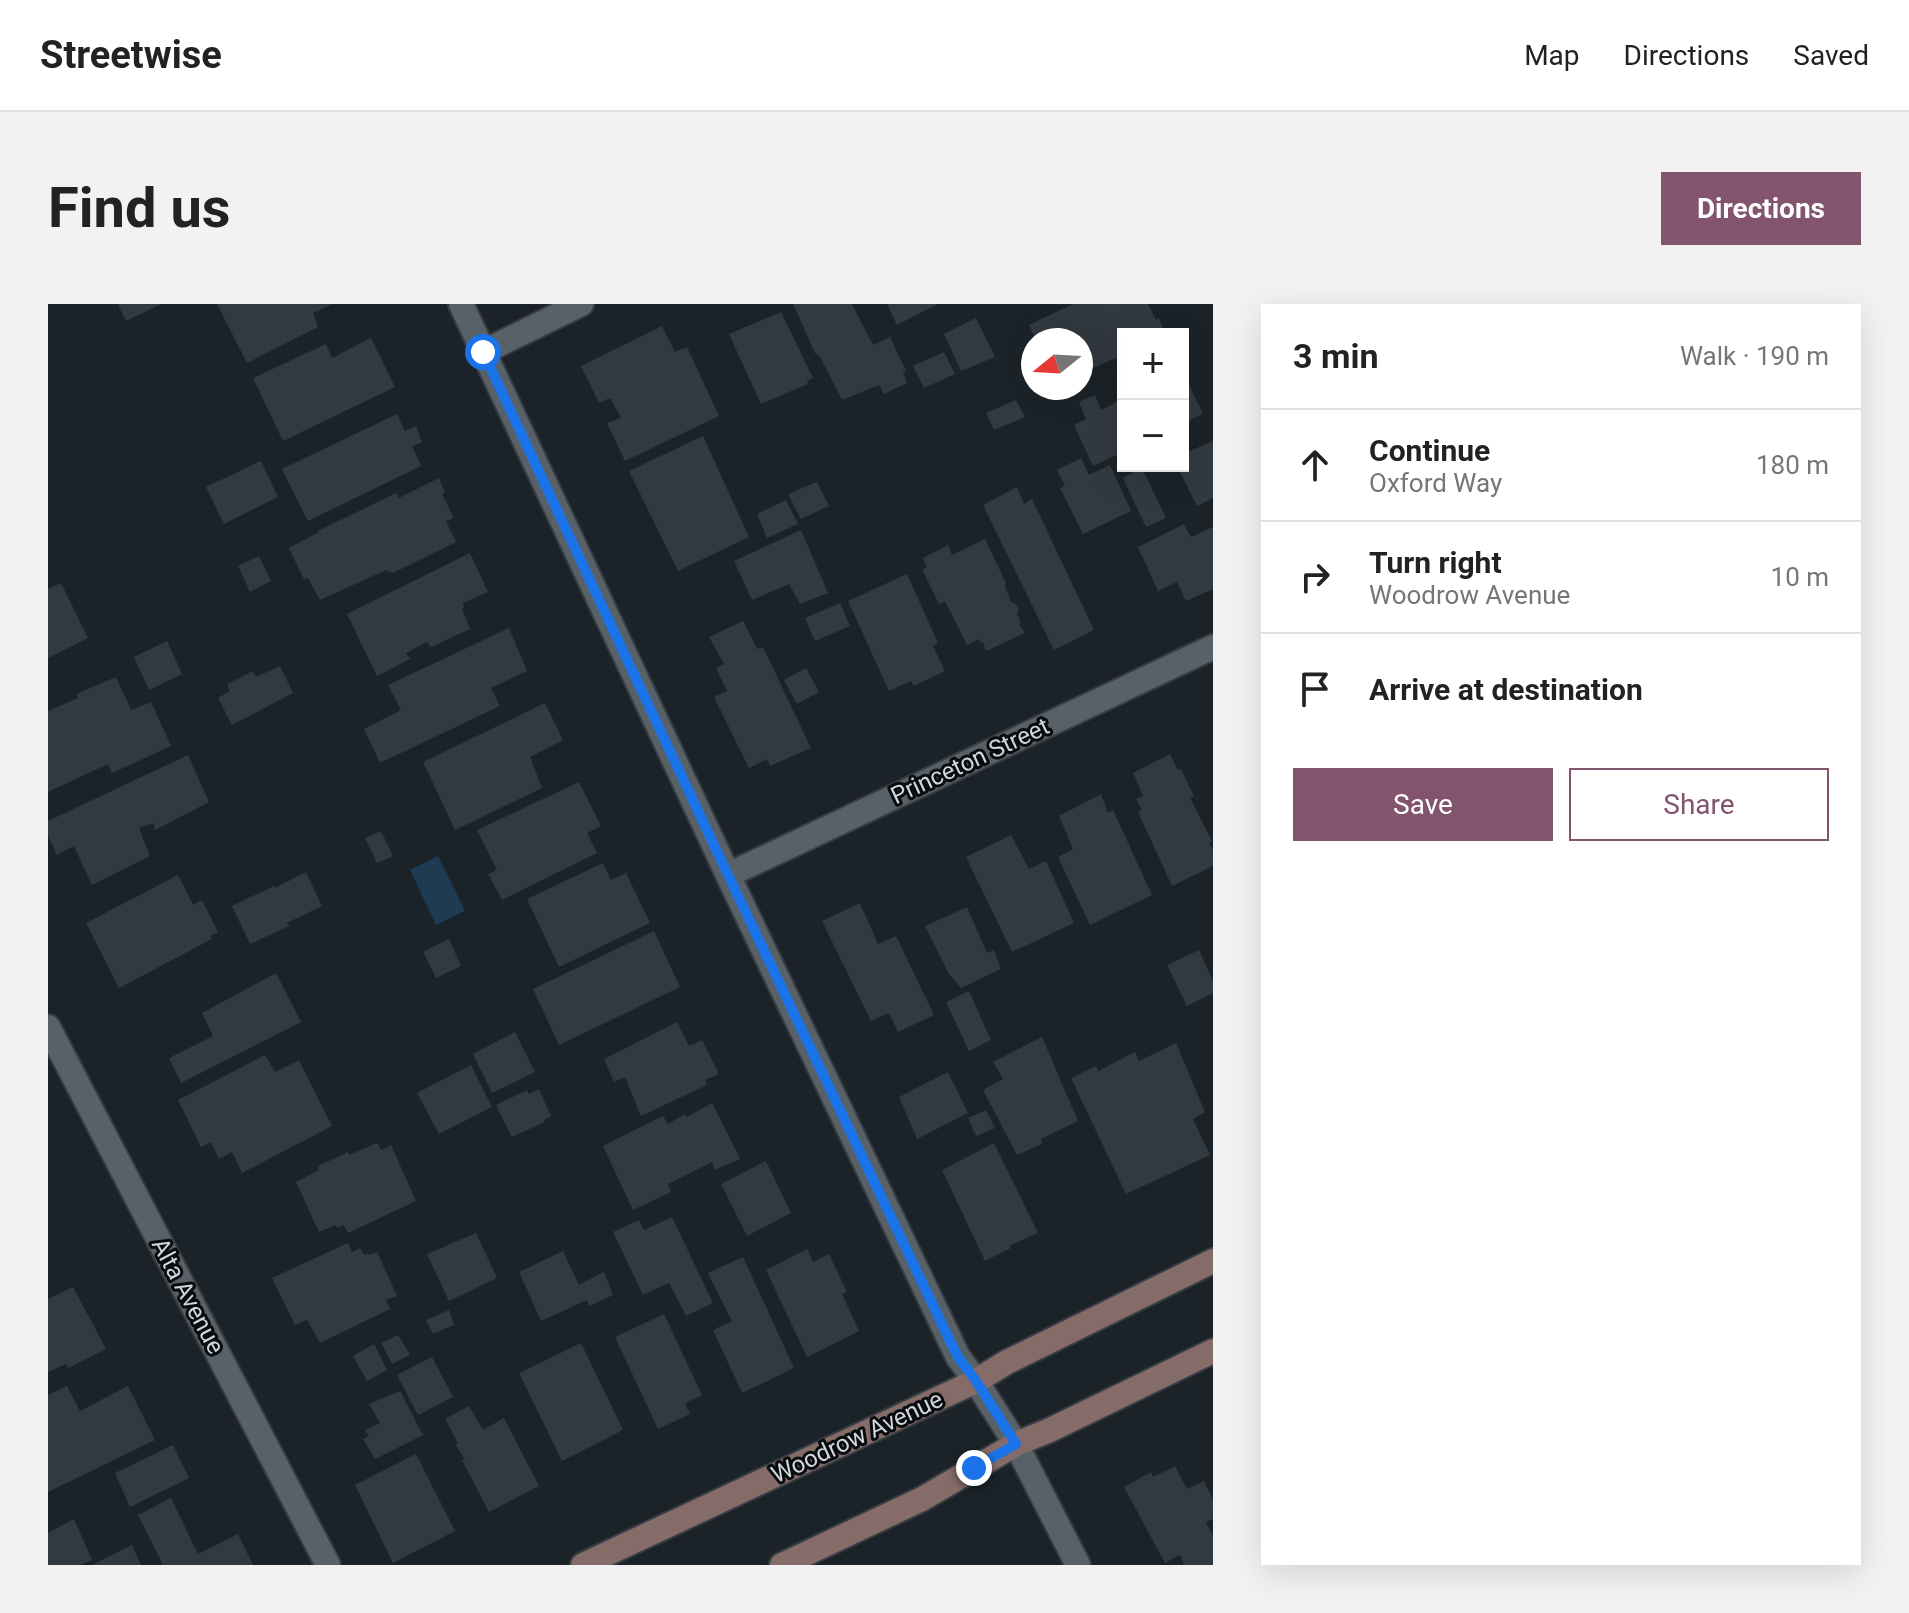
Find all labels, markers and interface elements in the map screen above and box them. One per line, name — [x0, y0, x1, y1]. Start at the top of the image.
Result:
text: Streetwise — [40, 33, 222, 77]
text: Map — [1524, 39, 1580, 72]
text: Directions — [1624, 39, 1749, 72]
text: Saved — [1793, 39, 1869, 72]
button: Directions — [1661, 172, 1861, 245]
text: Find us — [48, 175, 231, 241]
north arrow — [1021, 328, 1093, 400]
map controls — [1117, 328, 1189, 472]
button: + — [1117, 328, 1189, 400]
route start — [465, 334, 501, 370]
text: 3 min — [1293, 336, 1378, 376]
text: Walk · 190 m — [1680, 341, 1829, 371]
button: − — [1117, 400, 1189, 472]
text: Continue — [1369, 433, 1490, 468]
icon: ahead — [1293, 443, 1337, 487]
text: 180 m — [1756, 450, 1829, 480]
text: Oxford Way — [1369, 468, 1502, 498]
text: Turn right — [1369, 545, 1502, 580]
icon: right — [1293, 555, 1337, 599]
text: 10 m — [1771, 562, 1829, 592]
text: Woodrow Avenue — [1369, 580, 1570, 610]
icon: arrive — [1293, 667, 1337, 711]
text: Arrive at destination — [1369, 672, 1643, 707]
street label: Princeton Street — [886, 712, 1054, 810]
button: Save — [1293, 768, 1553, 841]
button: Share — [1569, 768, 1829, 841]
street label: Alta Avenue — [146, 1233, 230, 1359]
street label: Woodrow Avenue — [767, 1385, 947, 1489]
route end — [956, 1450, 992, 1486]

